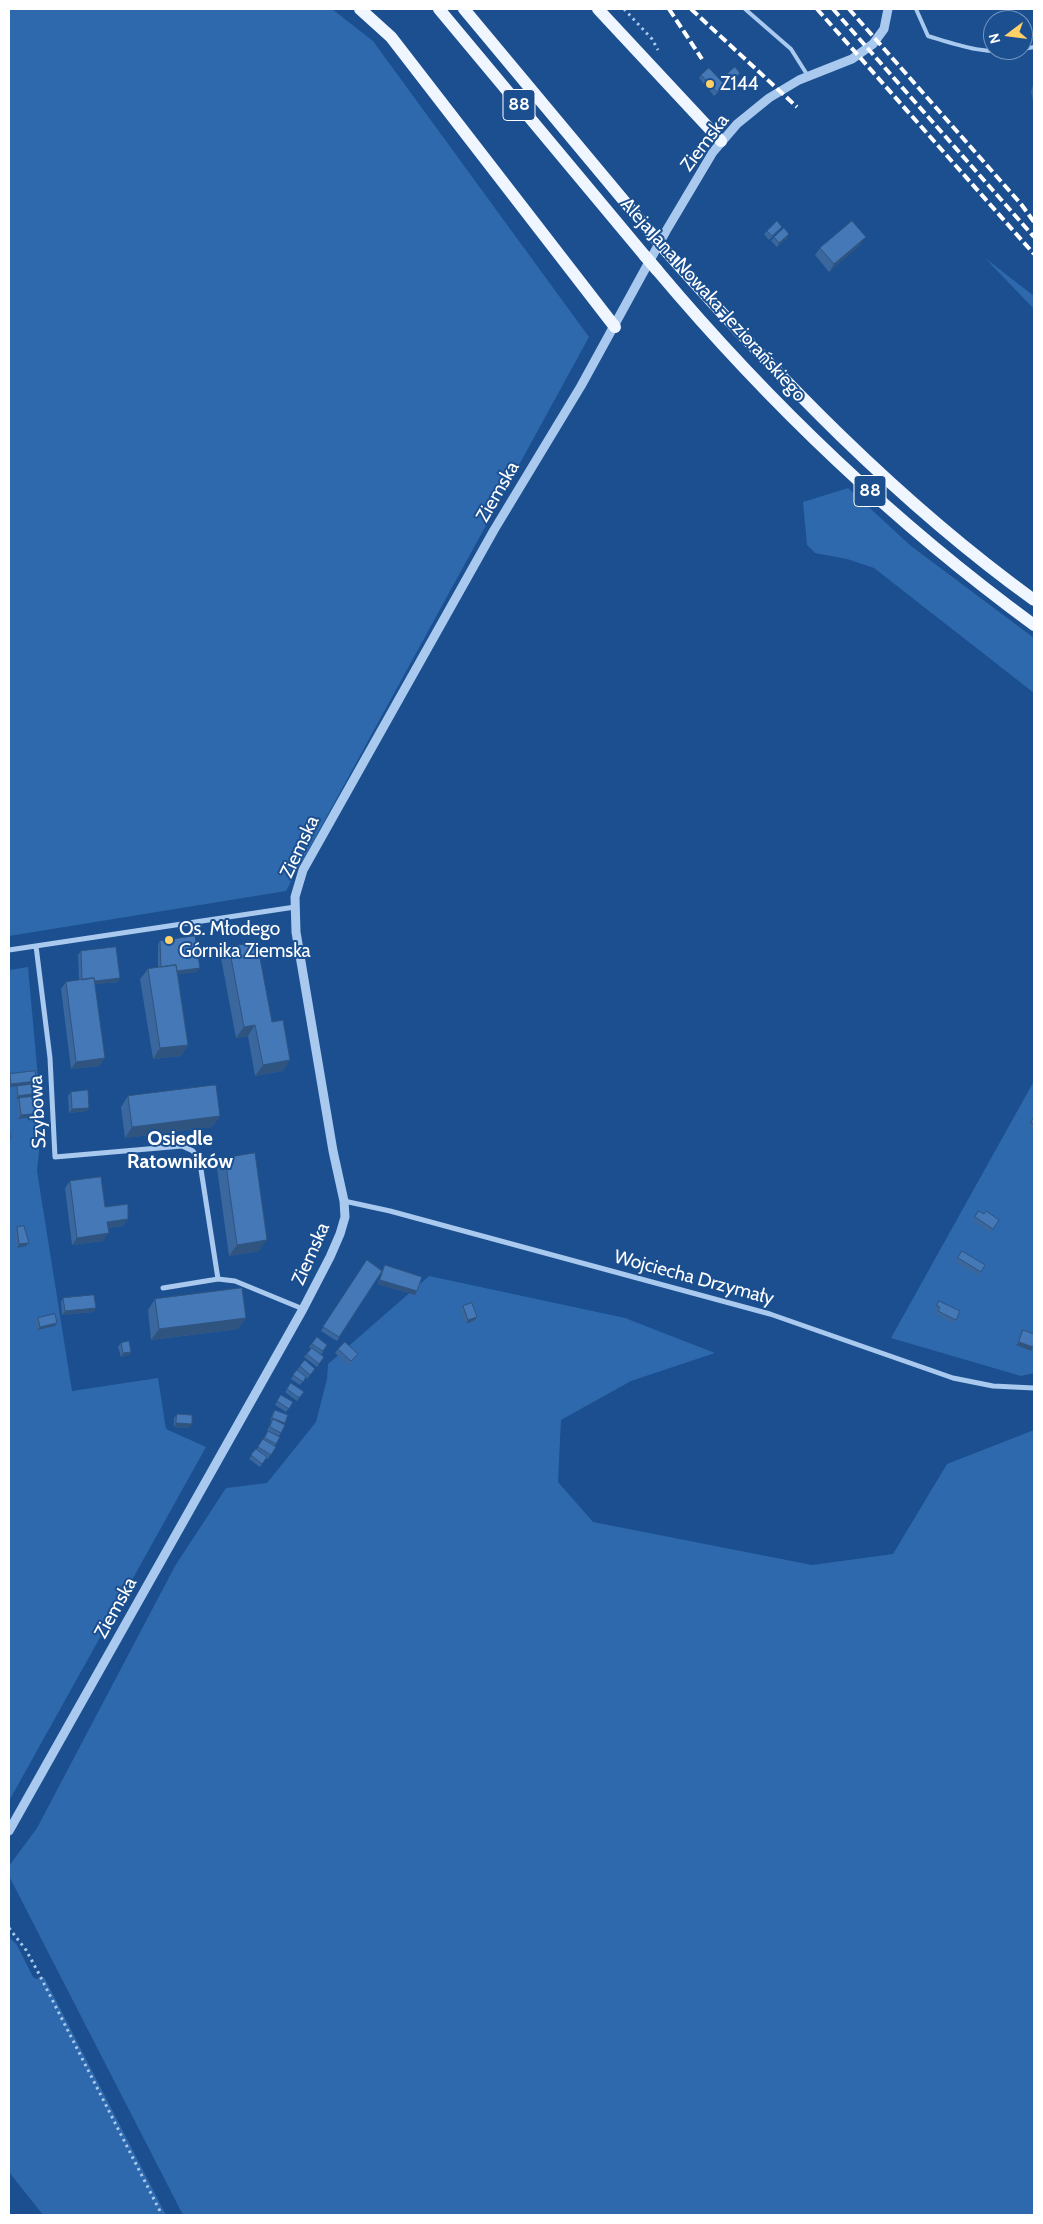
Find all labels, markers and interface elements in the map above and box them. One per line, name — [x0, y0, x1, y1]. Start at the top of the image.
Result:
north arrow — [983, 10, 1033, 60]
text: N — [985, 32, 1004, 46]
place label: Z144 — [720, 73, 759, 95]
marker: Z144 — [704, 78, 716, 90]
road number: 88 — [503, 90, 535, 120]
street label: Ziemska — [676, 110, 734, 176]
street label: Aleja Jana Nowaka-Jeziorańskiego — [615, 193, 811, 407]
street label: Ziemska — [472, 458, 524, 526]
road number: 88 — [854, 476, 886, 506]
street label: Ziemska — [276, 812, 324, 882]
place label: Os. Młodego Górnika Ziemska — [179, 918, 311, 962]
marker: Os. Młodego Górnika Ziemska — [163, 934, 175, 946]
street label: Szybowa — [25, 1075, 51, 1149]
district label: Osiedle Ratowników — [127, 1127, 233, 1174]
street label: Ziemska — [287, 1219, 335, 1289]
street label: Wojciecha Drzymały — [612, 1246, 776, 1310]
street label: Ziemska — [90, 1574, 142, 1642]

